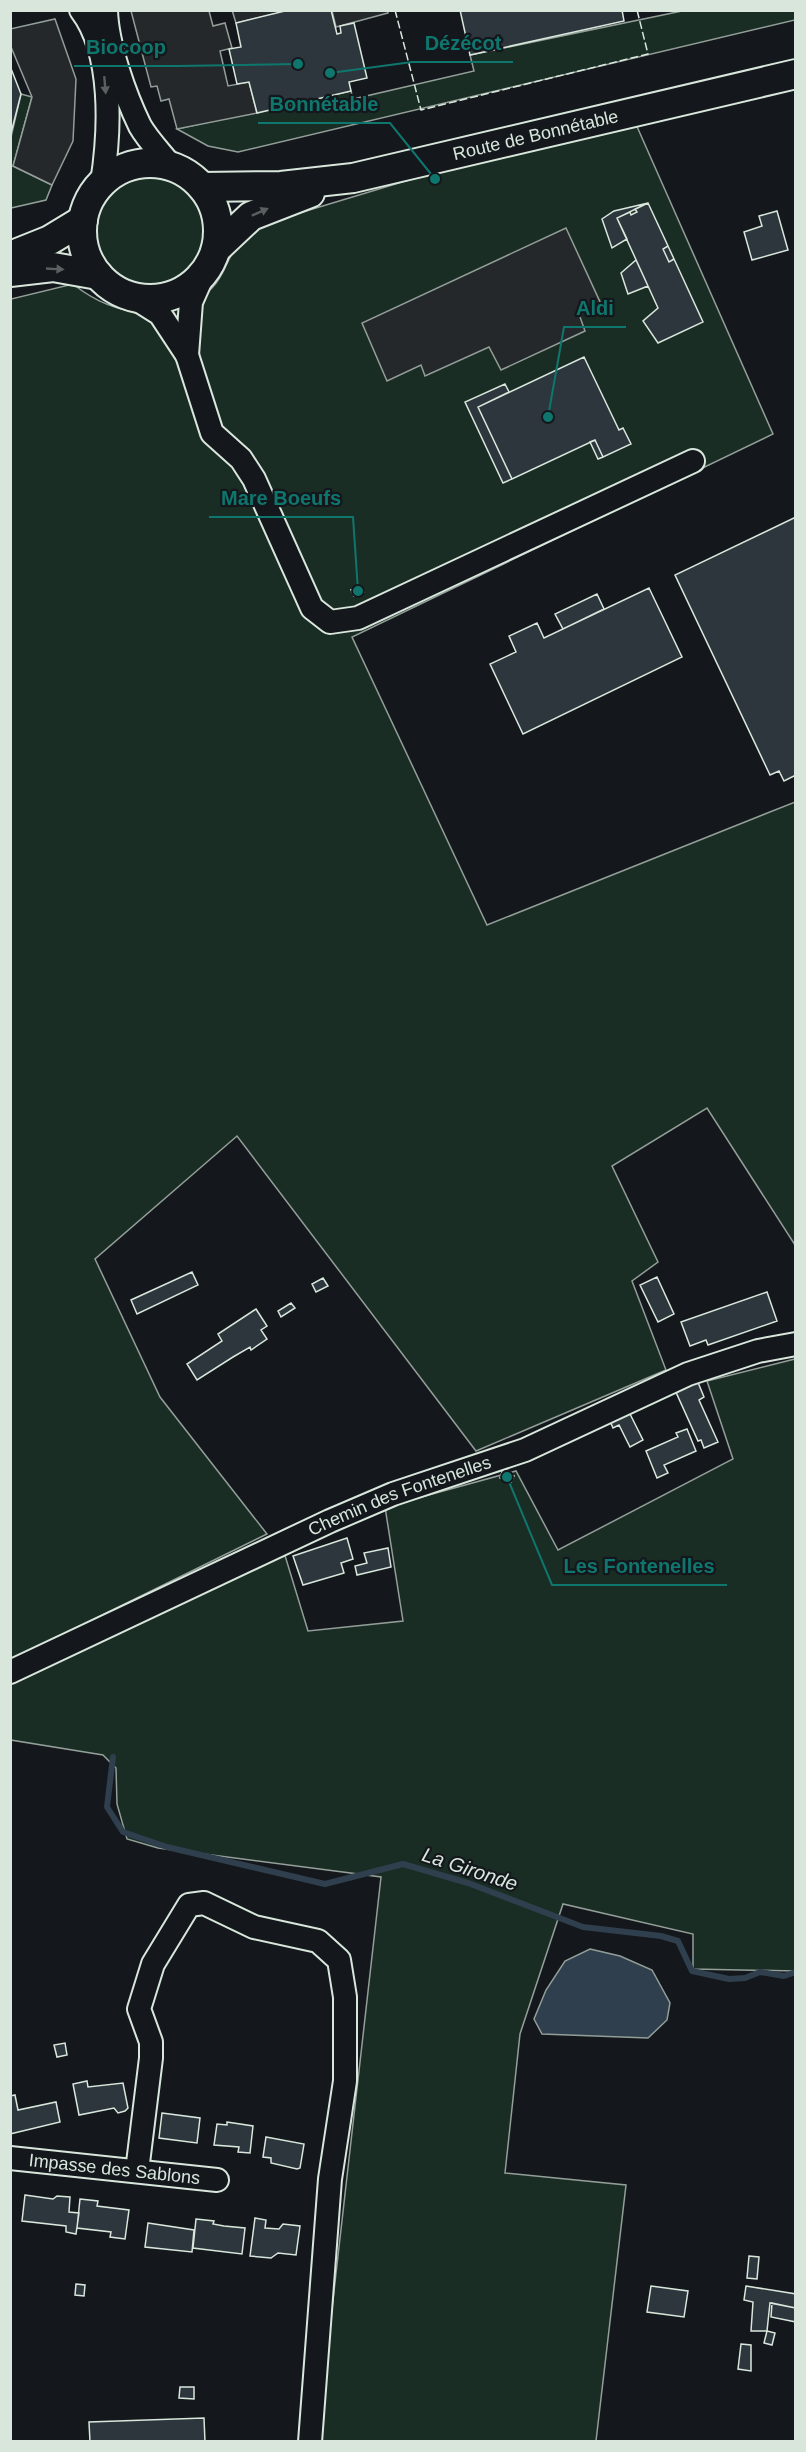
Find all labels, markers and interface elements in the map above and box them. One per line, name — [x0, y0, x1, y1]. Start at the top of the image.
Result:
callout: Dézécot — [412, 24, 513, 62]
callout: Biocoop — [74, 28, 178, 66]
text: Dézécot — [425, 32, 502, 54]
text: Biocoop — [86, 36, 166, 58]
one-way arrow — [100, 76, 110, 95]
callout: Bonnétable — [258, 85, 390, 123]
text: Bonnétable — [270, 93, 378, 115]
street label: Route de Bonnétable — [451, 106, 620, 164]
one-way arrow — [251, 207, 268, 216]
one-way arrow — [45, 264, 64, 273]
callout: Aldi — [564, 289, 626, 327]
text: Aldi — [576, 297, 614, 319]
callout: Mare Boeufs — [209, 479, 353, 517]
text: Mare Boeufs — [221, 487, 341, 509]
street label: Chemin des Fontenelles — [305, 1452, 494, 1540]
callout: Les Fontenelles — [552, 1547, 727, 1585]
text: Les Fontenelles — [563, 1555, 715, 1577]
water label: La Gironde — [420, 1843, 520, 1895]
street label: Impasse des Sablons — [28, 2150, 201, 2188]

